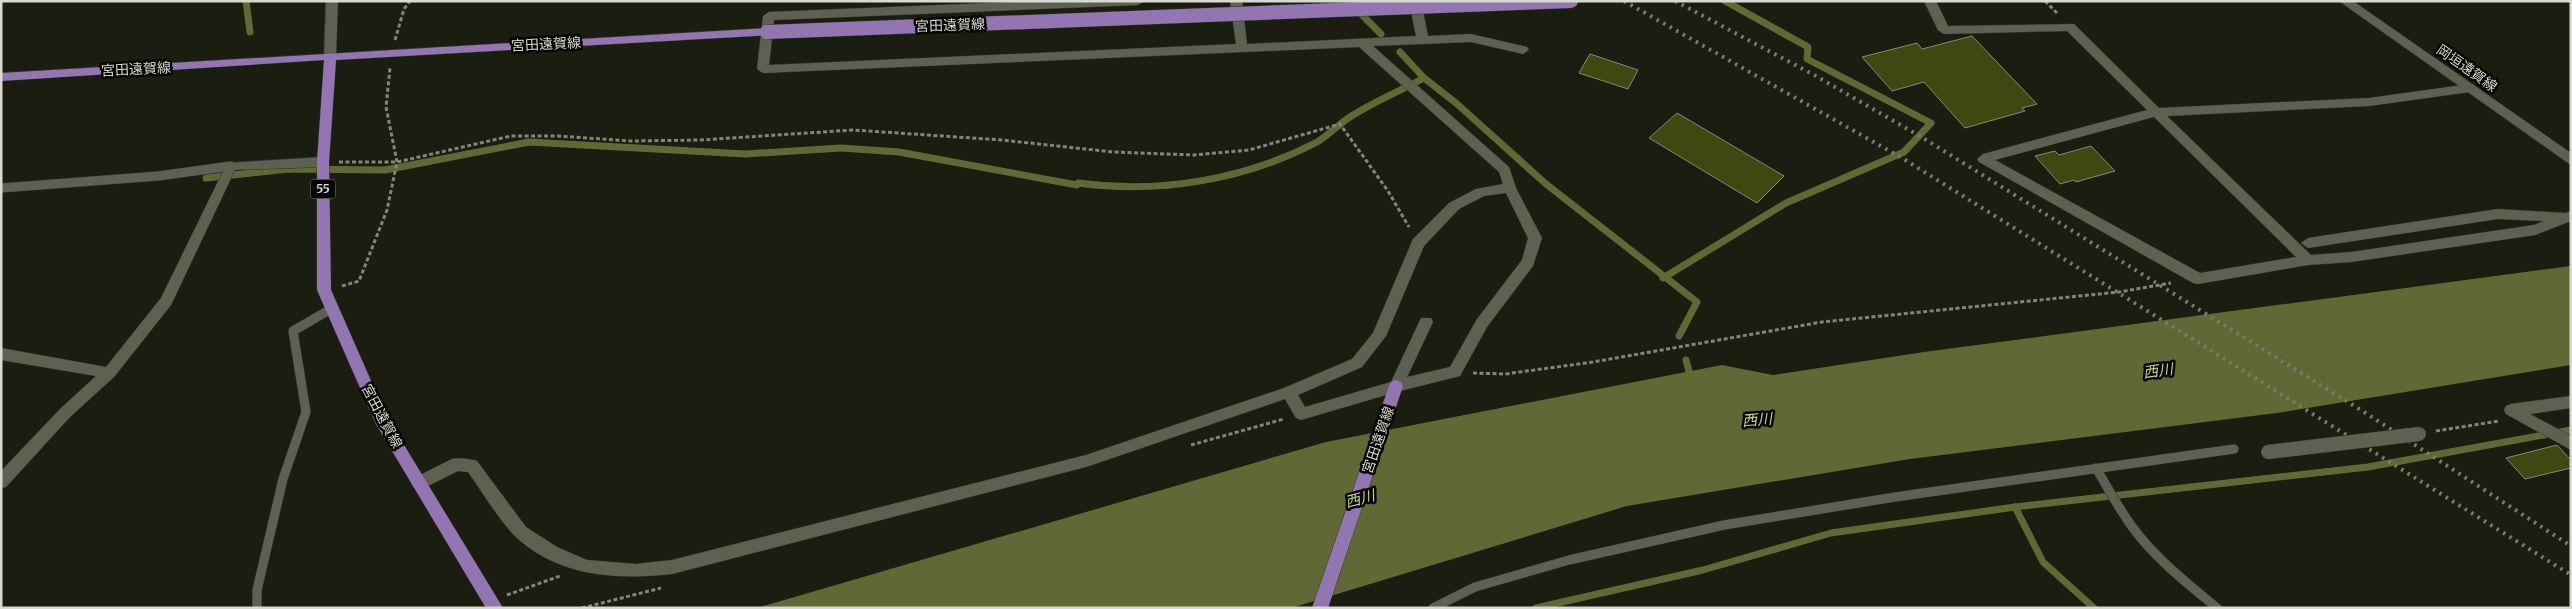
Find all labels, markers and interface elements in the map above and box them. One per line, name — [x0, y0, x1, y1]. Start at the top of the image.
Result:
street label: 宮田遠賀線 — [915, 15, 985, 35]
street label: 宮田遠賀線 — [511, 33, 581, 55]
street label: 岡垣遠賀線 — [2433, 41, 2501, 95]
street label: 宮田遠賀線 — [101, 58, 171, 80]
road number: 55 — [310, 180, 336, 198]
water label: 西川 — [2142, 359, 2176, 382]
street label: 宮田遠賀線 — [358, 381, 406, 451]
street label: 宮田遠賀線 — [1358, 404, 1398, 476]
water label: 西川 — [1741, 409, 1775, 430]
water label: 西川 — [1343, 485, 1379, 512]

